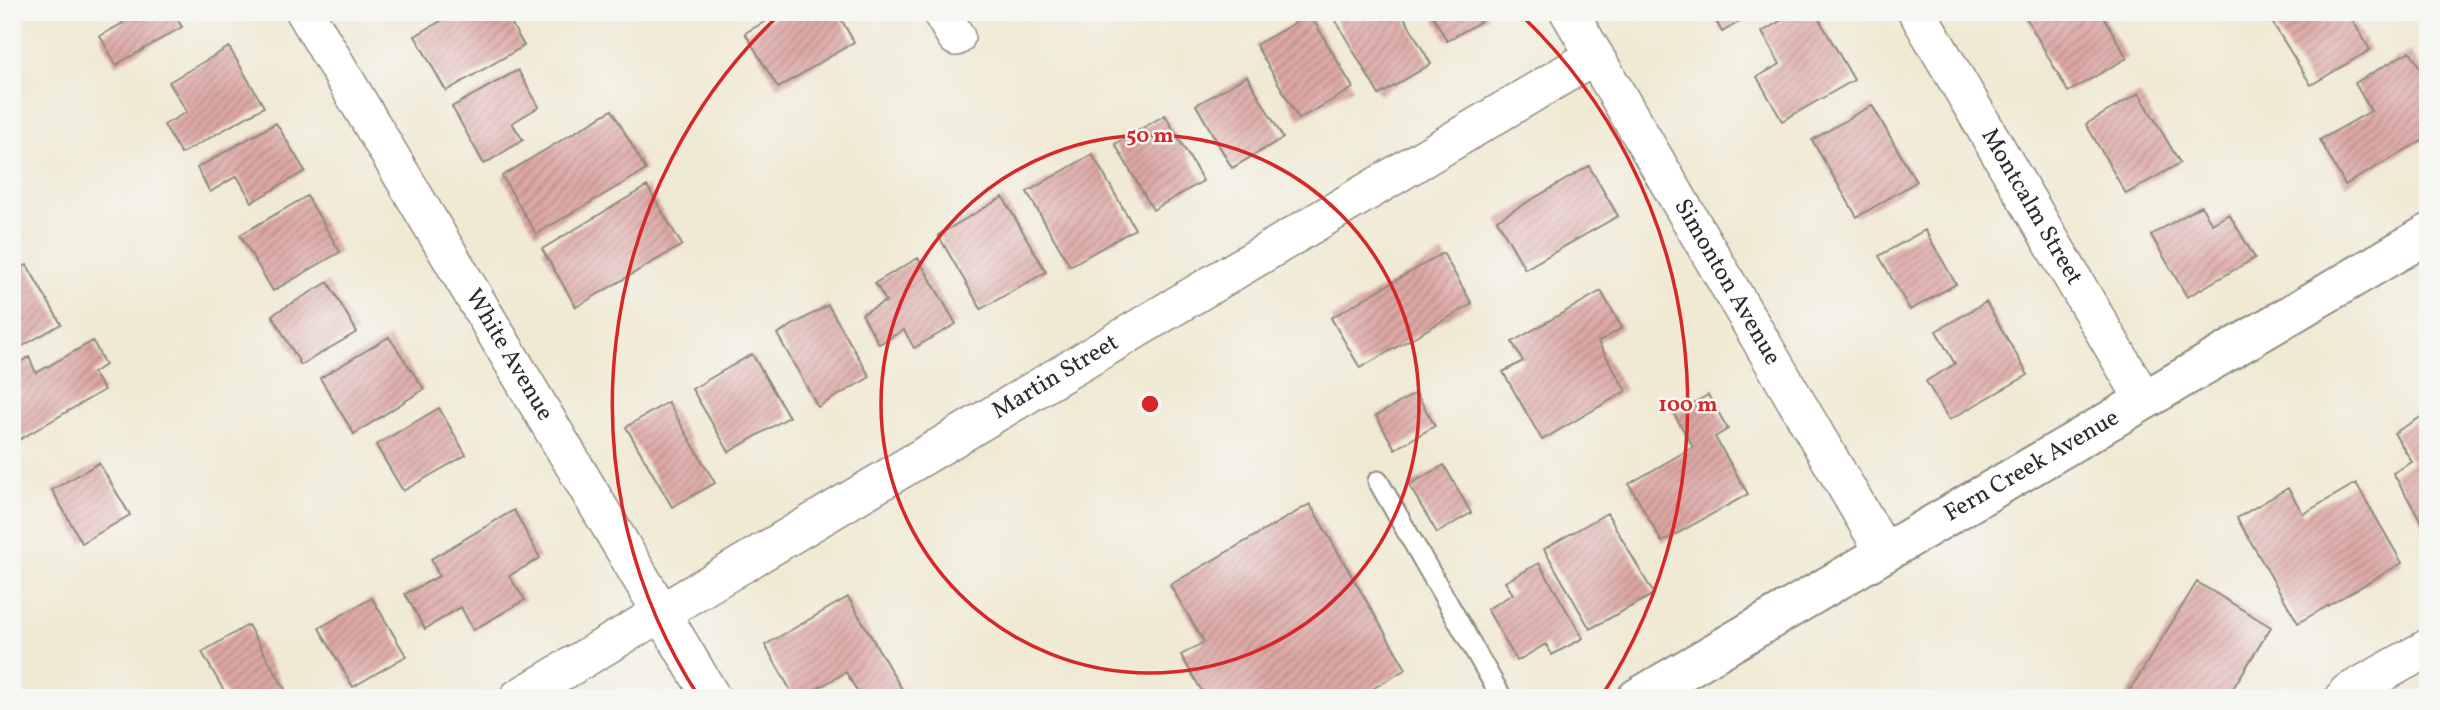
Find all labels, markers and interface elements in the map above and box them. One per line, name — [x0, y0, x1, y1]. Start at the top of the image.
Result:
text: 50 m — [1126, 122, 1174, 151]
street label: Montcalm Street — [1972, 122, 2090, 292]
street label: Simonton Avenue — [1665, 193, 1789, 372]
street label: White Avenue — [456, 283, 561, 428]
street label: Martin Street — [986, 326, 1125, 428]
text: 100 m — [1658, 391, 1718, 420]
centre of rings — [1138, 392, 1162, 416]
street label: Fern Creek Avenue — [1938, 402, 2126, 531]

